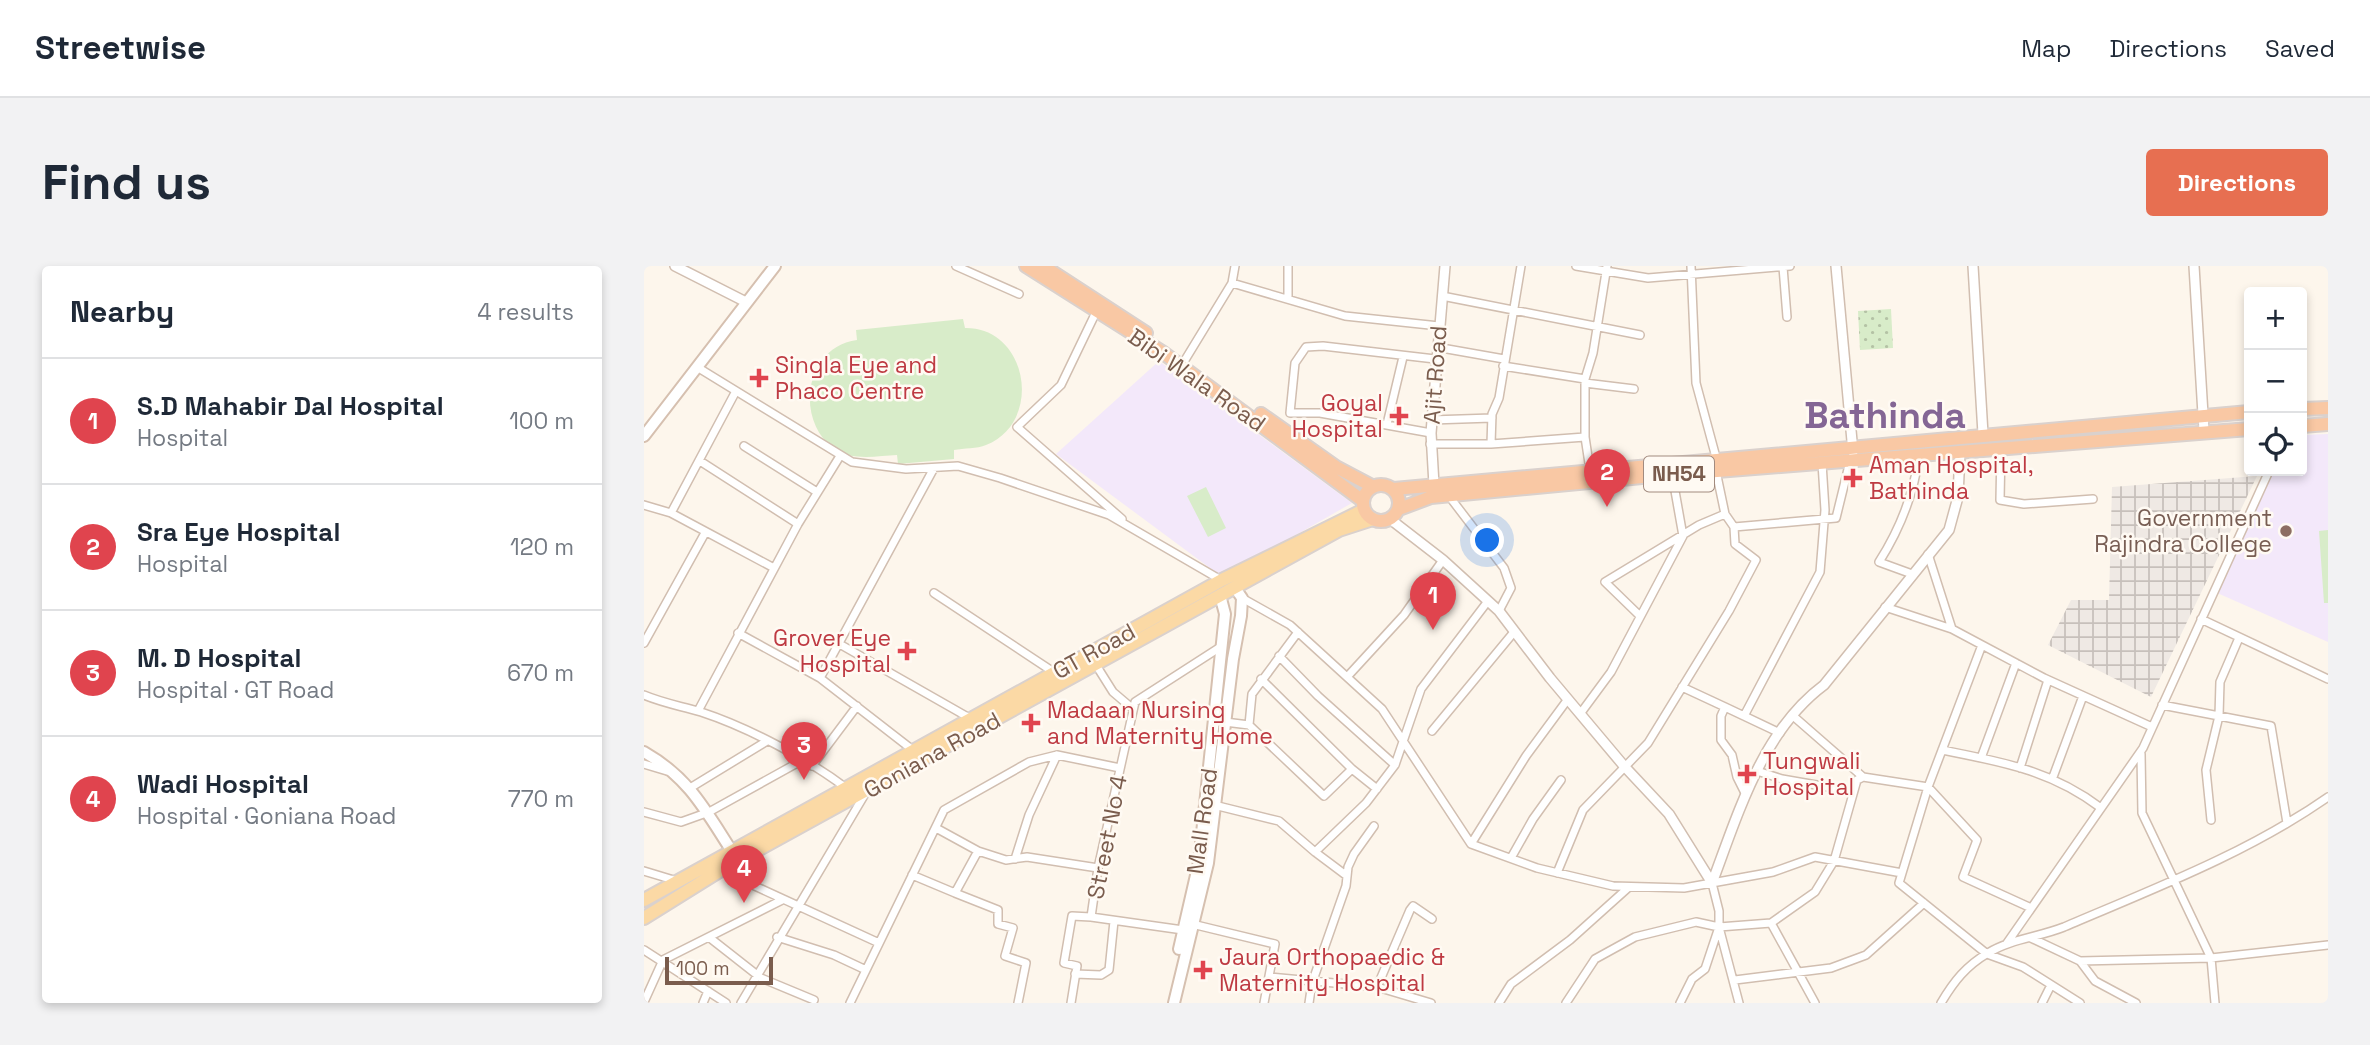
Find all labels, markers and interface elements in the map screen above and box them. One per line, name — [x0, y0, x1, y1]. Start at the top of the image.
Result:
text: Streetwise — [35, 27, 206, 69]
text: Map — [2021, 33, 2071, 64]
text: Directions — [2109, 33, 2227, 64]
text: Saved — [2265, 33, 2335, 64]
button: Directions — [2146, 149, 2328, 216]
text: Find us — [42, 151, 211, 213]
map controls — [2244, 287, 2307, 476]
button: + — [2244, 287, 2307, 350]
text: Nearby — [70, 292, 174, 331]
text: 4 results — [477, 297, 574, 327]
street label: Bibi Wala Road — [1122, 321, 1272, 439]
street label: Ajit Road — [1417, 325, 1453, 425]
place label: Singla Eye and Phaco Centre — [775, 350, 937, 406]
button: − — [2244, 350, 2307, 413]
marker: Singla Eye and Phaco Centre — [749, 368, 769, 388]
place label: Goyal Hospital — [1292, 388, 1383, 444]
text: S.D Mahabir Dal Hospital — [137, 389, 444, 423]
district label: Bathinda — [1804, 392, 1966, 439]
text: 1 — [88, 406, 98, 436]
text: 100 m — [509, 406, 574, 436]
marker: Goyal Hospital — [1389, 406, 1409, 426]
button: locate — [2244, 413, 2307, 476]
text: Hospital — [137, 423, 228, 453]
pin: 2 — [1584, 449, 1630, 507]
place label: Aman Hospital, Bathinda — [1869, 450, 2034, 506]
road number: NH54 — [1644, 456, 1714, 492]
marker: Aman Hospital, Bathinda — [1843, 468, 1863, 488]
place label: Government Rajindra College — [2094, 503, 2272, 559]
text: Sra Eye Hospital — [137, 515, 340, 549]
your location — [1470, 523, 1504, 557]
marker: Government Rajindra College — [2278, 523, 2294, 539]
text: 2 — [86, 532, 100, 562]
text: 120 m — [510, 532, 574, 562]
text: Hospital — [137, 549, 228, 579]
pin: 1 — [1410, 572, 1456, 630]
street label: GT Road — [1047, 616, 1141, 686]
place label: Grover Eye Hospital — [773, 623, 891, 679]
text: M. D Hospital — [137, 641, 301, 675]
marker: Grover Eye Hospital — [897, 641, 917, 661]
text: 3 — [86, 658, 100, 688]
text: 670 m — [507, 658, 574, 688]
text: Hospital · GT Road — [137, 675, 334, 705]
place label: Madaan Nursing and Maternity Home — [1047, 695, 1273, 751]
street label: Goniana Road — [858, 705, 1006, 805]
marker: Madaan Nursing and Maternity Home — [1021, 713, 1041, 733]
pin: 3 — [781, 722, 827, 780]
place label: Tungwali Hospital — [1763, 746, 1860, 802]
marker: Tungwali Hospital — [1737, 764, 1757, 784]
street label: Mall Road — [1180, 766, 1224, 876]
text: Wadi Hospital — [137, 767, 309, 801]
street label: Street No 4 — [1080, 772, 1134, 902]
text: 4 — [86, 784, 100, 814]
text: 770 m — [508, 784, 574, 814]
text: Hospital · Goniana Road — [137, 801, 396, 831]
pin: 4 — [721, 845, 767, 903]
place label: Jaura Orthopaedic & Maternity Hospital — [1219, 942, 1445, 998]
scale bar — [665, 954, 774, 986]
text: 100 m — [676, 956, 730, 981]
marker: Jaura Orthopaedic & Maternity Hospital — [1193, 960, 1213, 980]

